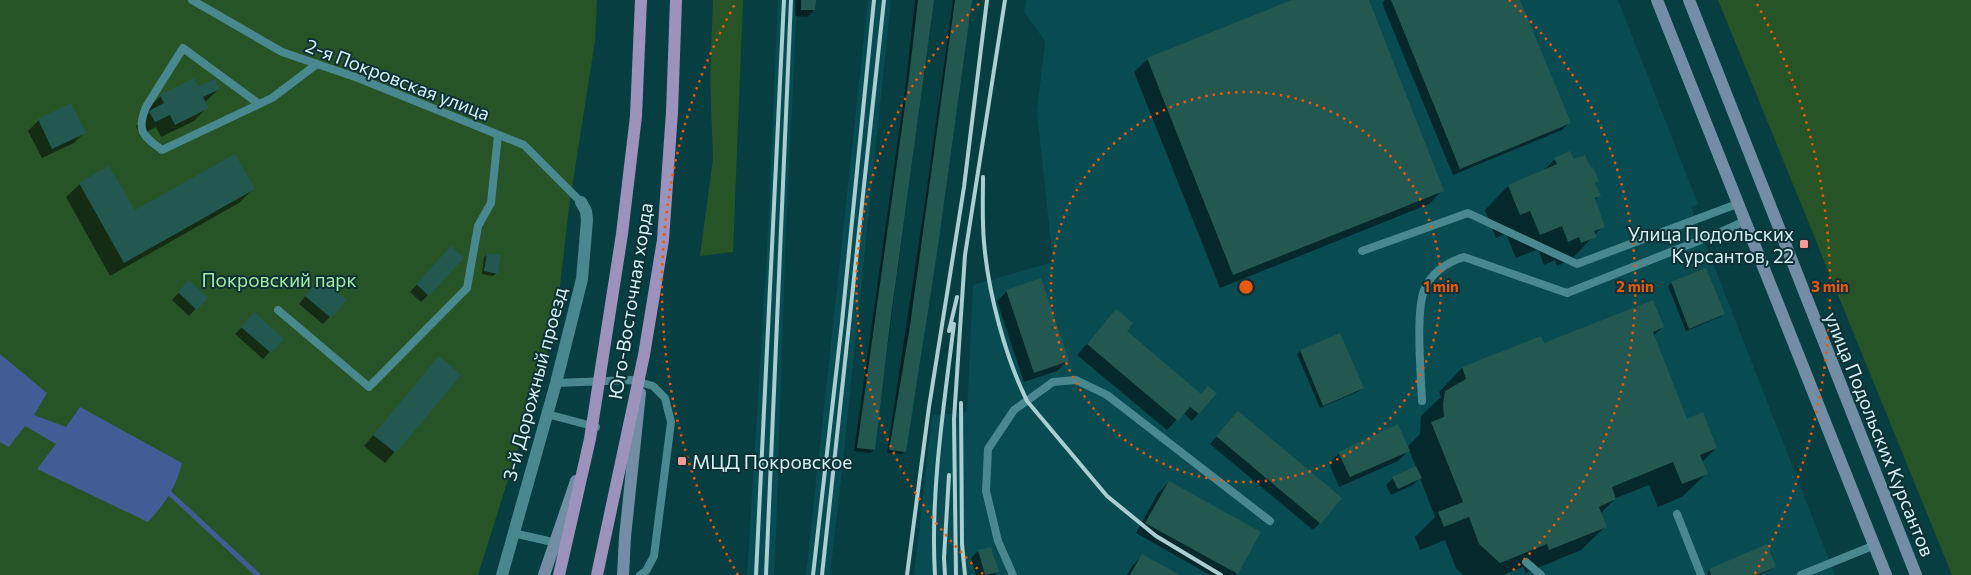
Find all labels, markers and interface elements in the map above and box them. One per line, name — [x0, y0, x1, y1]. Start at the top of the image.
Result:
street label: 2-я Покровская улица — [303, 33, 493, 125]
street label: Юго-Восточная хорда — [603, 201, 657, 401]
place label: Улица Подольских Курсантов, 22 — [1628, 222, 1794, 267]
marker: Улица Подольских Курсантов, 22 — [1798, 238, 1810, 250]
park label: Покровский парк — [201, 268, 357, 291]
text: 1 min — [1423, 277, 1459, 295]
text: 2 min — [1616, 277, 1654, 295]
text: 3 min — [1811, 277, 1849, 295]
centre of rings — [1237, 278, 1255, 296]
street label: 3-й Дорожный проезд — [497, 285, 571, 483]
street label: улица Подольских Курсантов — [1820, 308, 1940, 560]
place label: МЦД Покровское — [692, 450, 852, 473]
marker: МЦД Покровское — [676, 455, 688, 467]

